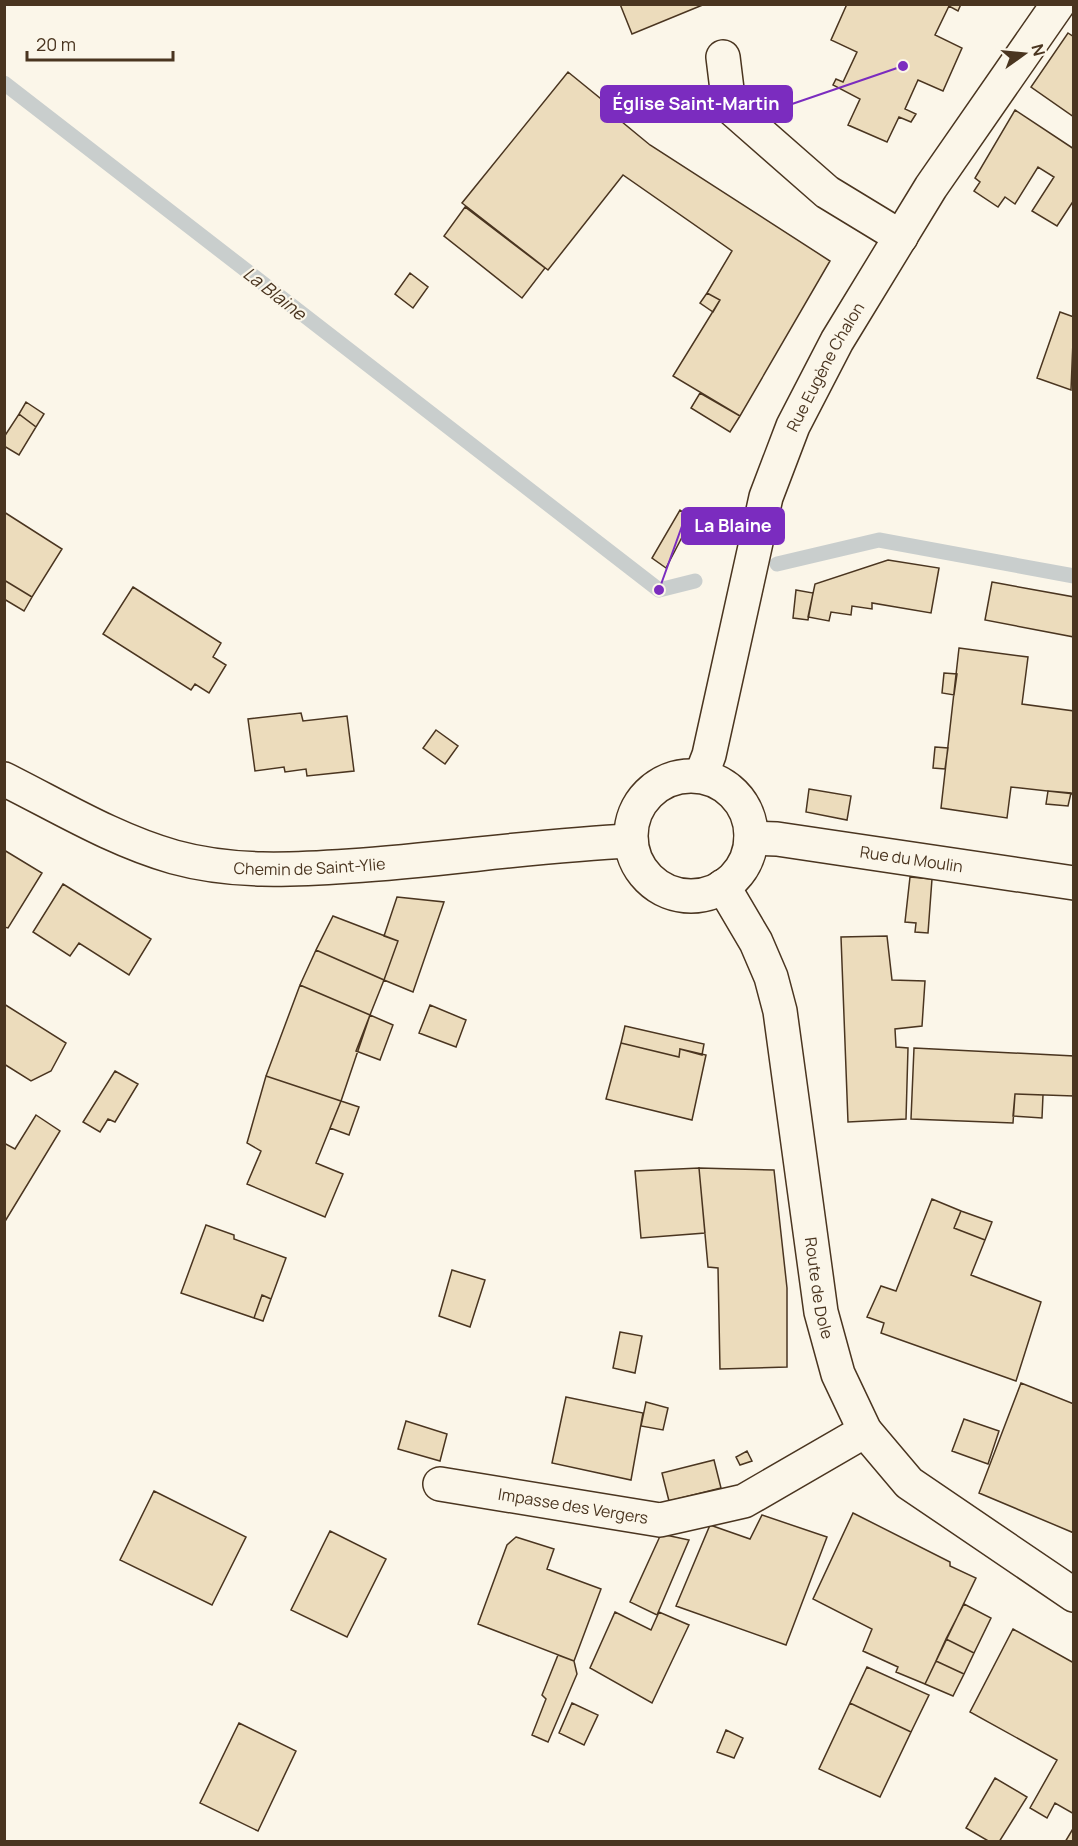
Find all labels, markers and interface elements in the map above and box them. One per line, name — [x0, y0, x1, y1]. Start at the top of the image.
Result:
scale bar — [27, 24, 172, 62]
north arrow — [994, 24, 1054, 84]
text: 20 m — [36, 32, 76, 56]
text: N — [1026, 42, 1051, 59]
callout: Église Saint-Martin — [601, 86, 792, 122]
text: Église Saint-Martin — [613, 91, 779, 115]
water label: La Blaine — [239, 261, 312, 326]
street label: Rue Eugène Chalon — [781, 298, 869, 435]
callout: La Blaine — [682, 508, 784, 544]
text: La Blaine — [694, 513, 772, 537]
street label: Rue du Moulin — [859, 840, 964, 877]
street label: Chemin de Saint-Ylie — [233, 852, 386, 880]
street label: Route de Dole — [800, 1236, 839, 1341]
street label: Impasse des Vergers — [497, 1483, 650, 1529]

